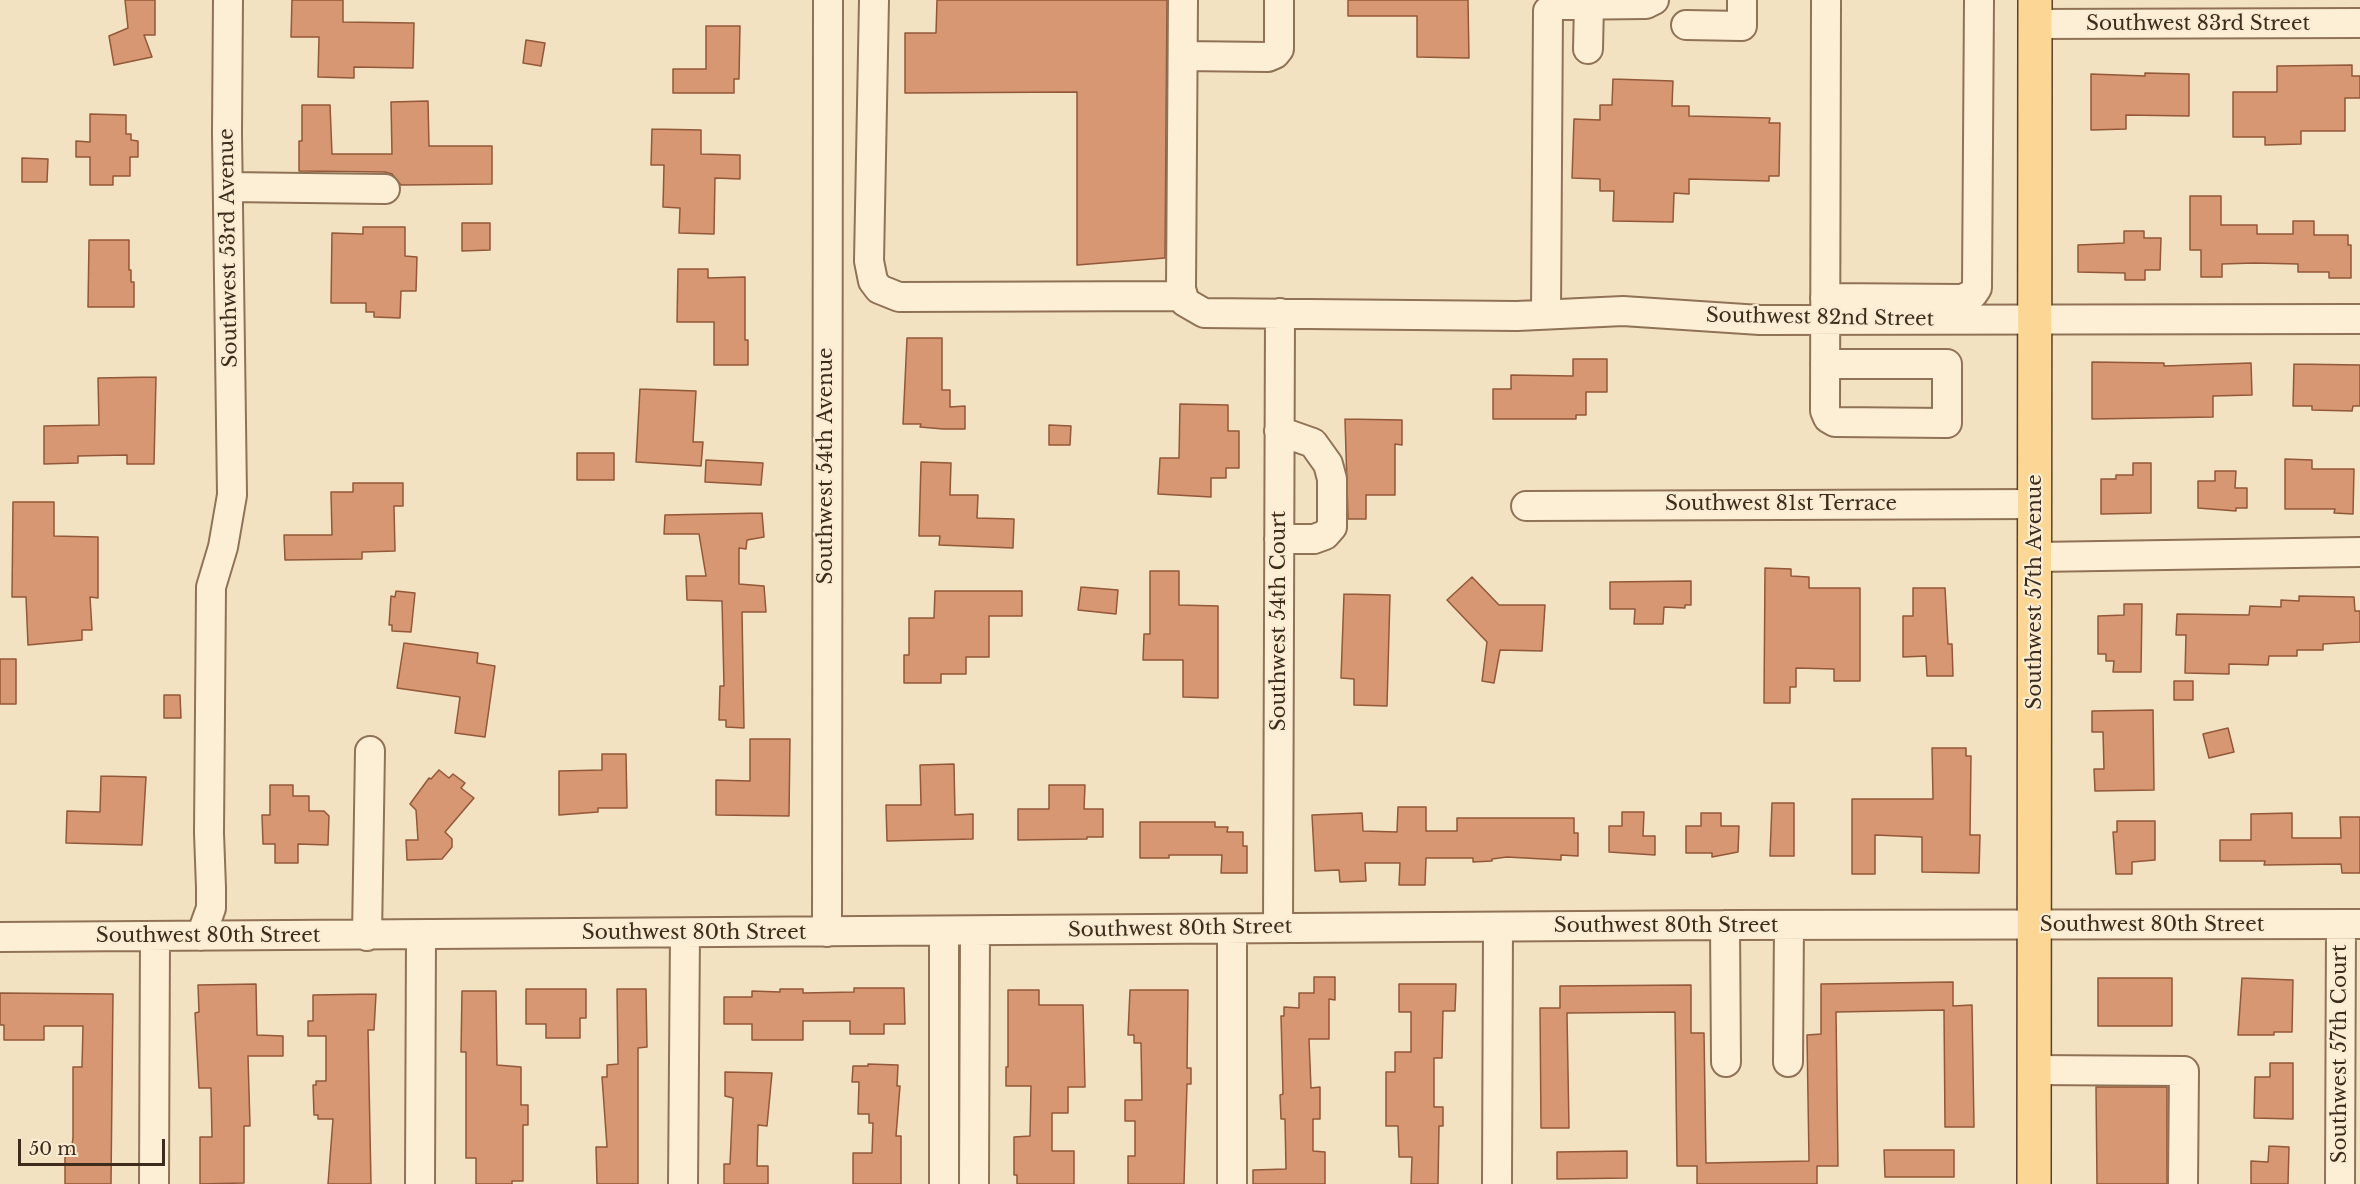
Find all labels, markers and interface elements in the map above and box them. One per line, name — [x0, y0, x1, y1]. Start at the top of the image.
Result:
street label: Southwest 83rd Street — [2086, 12, 2310, 36]
street label: Southwest 53rd Avenue — [215, 128, 243, 368]
street label: Southwest 82nd Street — [1706, 304, 1934, 332]
street label: Southwest 54th Avenue — [814, 347, 838, 585]
street label: Southwest 57th Avenue — [2023, 474, 2047, 710]
street label: Southwest 81st Terrace — [1665, 492, 1897, 516]
street label: Southwest 54th Court — [1267, 511, 1291, 731]
street label: Southwest 80th Street — [2040, 913, 2264, 937]
street label: Southwest 80th Street — [1554, 914, 1778, 938]
street label: Southwest 80th Street — [1068, 915, 1292, 943]
street label: Southwest 80th Street — [582, 921, 806, 945]
street label: Southwest 80th Street — [96, 924, 320, 948]
street label: Southwest 57th Court — [2328, 945, 2352, 1163]
scale bar — [21, 1127, 168, 1165]
text: 50 m — [29, 1138, 77, 1160]

